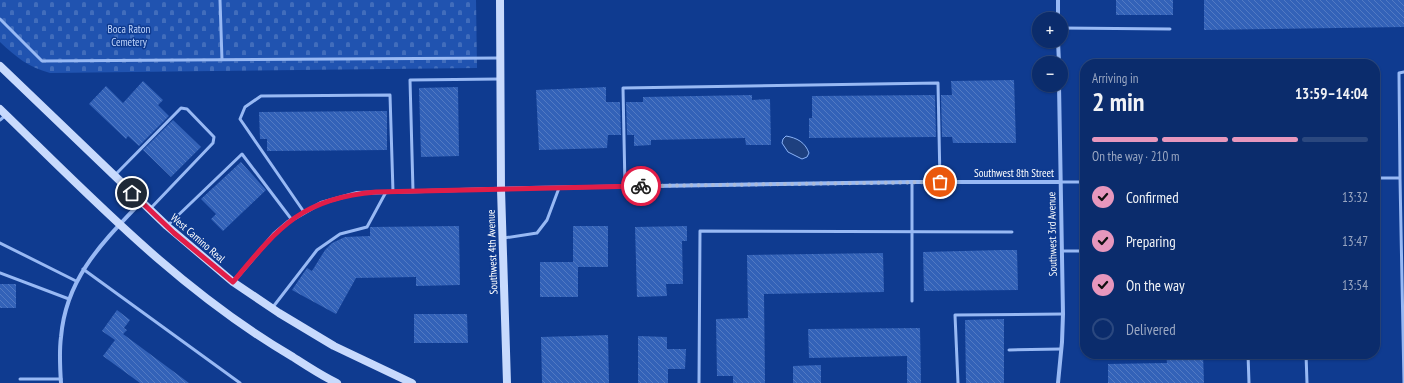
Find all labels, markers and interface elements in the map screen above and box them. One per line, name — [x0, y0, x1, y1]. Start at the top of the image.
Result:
map controls — [1032, 12, 1068, 92]
button: + — [1032, 12, 1068, 48]
park label: Boca Raton Cemetery — [108, 22, 151, 49]
button: − — [1032, 56, 1068, 92]
text: Arriving in — [1092, 70, 1139, 87]
text: 13:59–14:04 — [1295, 84, 1368, 103]
text: 2 min — [1092, 85, 1145, 118]
text: On the way · 210 m — [1092, 148, 1179, 165]
pin — [923, 165, 957, 199]
courier — [621, 166, 661, 206]
street label: Southwest 8th Street — [974, 166, 1054, 180]
icon: bag — [929, 171, 951, 193]
icon: bike — [630, 175, 652, 197]
pin — [115, 176, 149, 210]
icon: home — [121, 182, 143, 204]
icon: check — [1092, 186, 1114, 208]
text: Confirmed — [1126, 188, 1179, 207]
text: 13:32 — [1342, 189, 1368, 206]
street label: Southwest 3rd Avenue — [1044, 191, 1060, 276]
street label: Southwest 4th Avenue — [484, 209, 500, 295]
street label: West Camino Real — [168, 210, 228, 266]
icon: check — [1092, 230, 1114, 252]
text: Preparing — [1126, 232, 1176, 251]
text: 13:47 — [1342, 233, 1368, 250]
icon: check — [1092, 274, 1114, 296]
text: On the way — [1126, 276, 1185, 295]
text: 13:54 — [1342, 277, 1368, 294]
text: Delivered — [1126, 320, 1176, 339]

